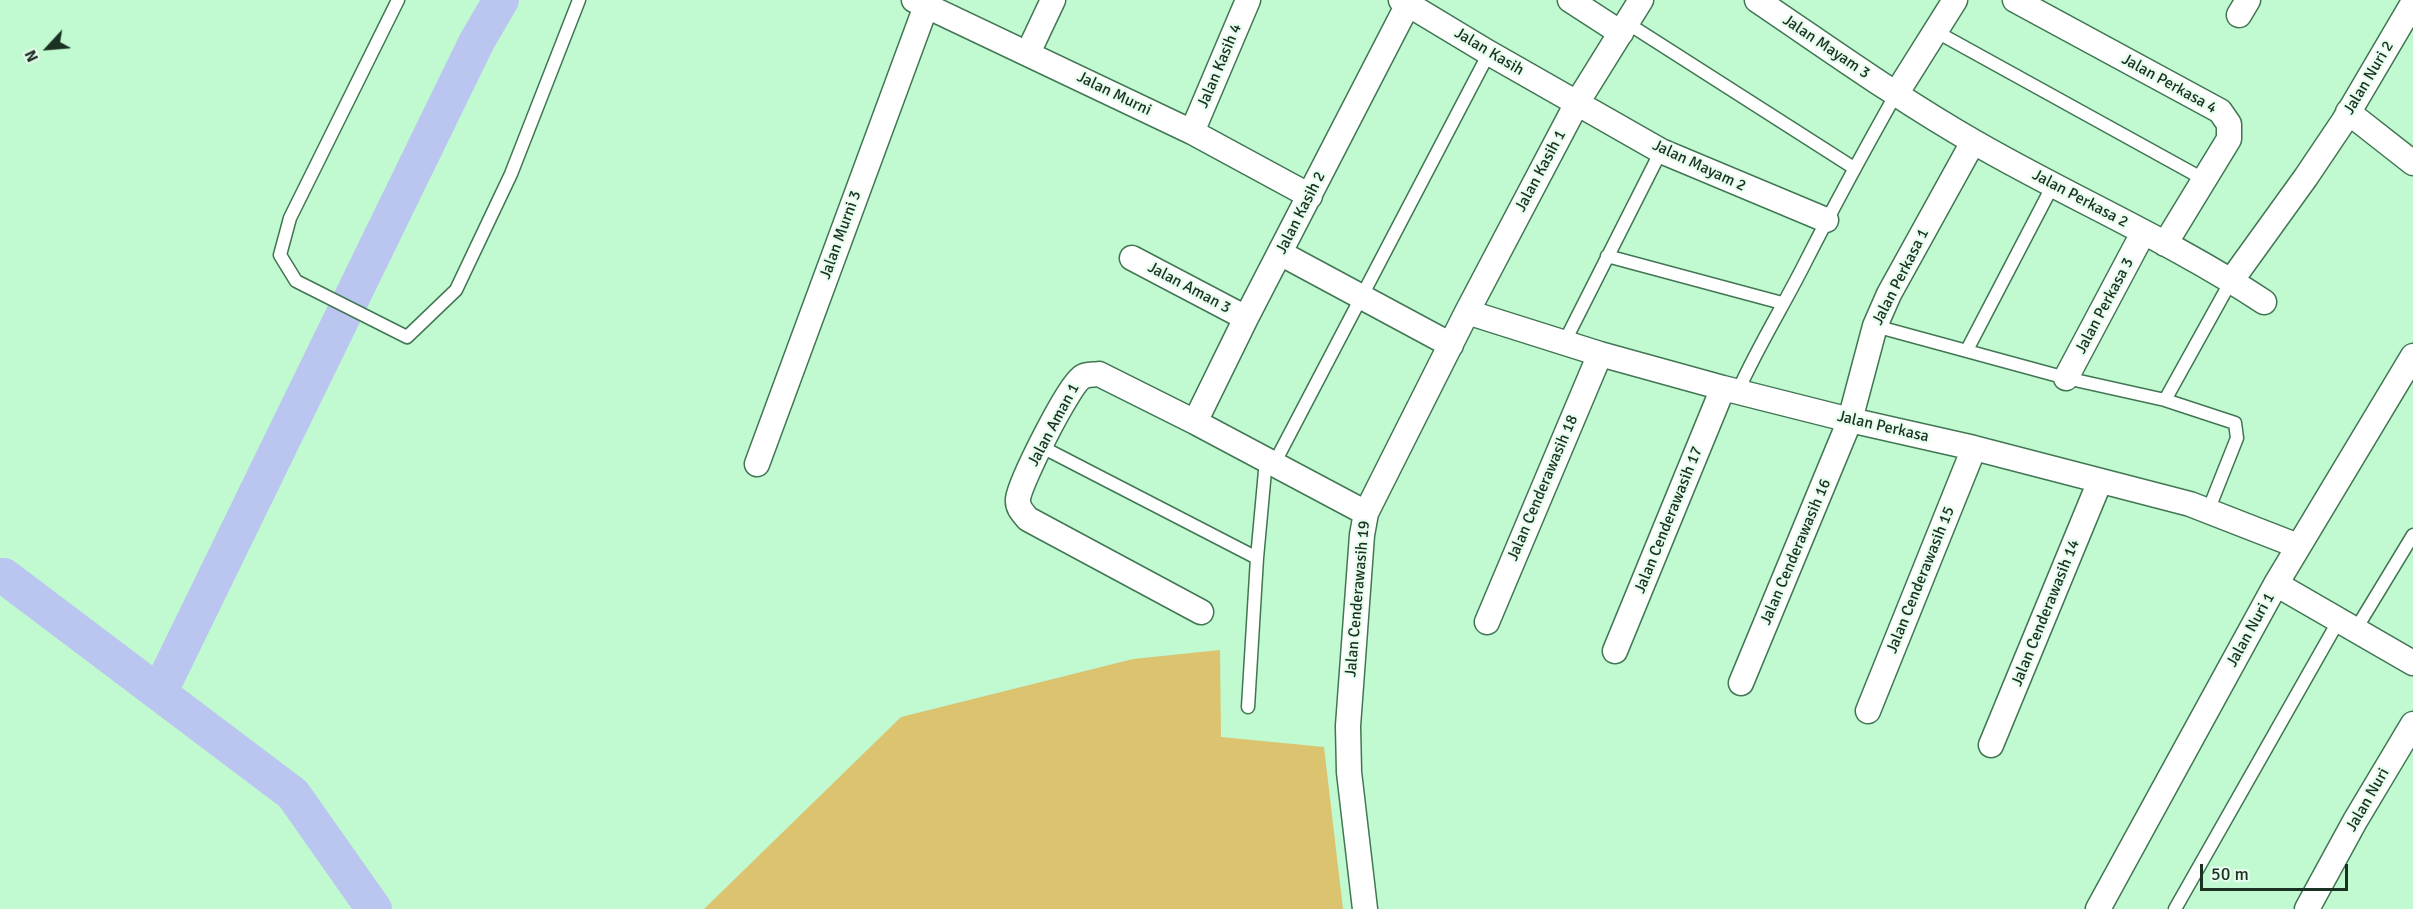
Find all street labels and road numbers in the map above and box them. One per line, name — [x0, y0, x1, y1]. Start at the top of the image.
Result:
street label: Jalan Mayam 3 — [1779, 11, 1873, 83]
street label: Jalan Kasih 4 — [1194, 21, 1246, 111]
street label: Jalan Kasih — [1451, 24, 1527, 80]
street label: Jalan Nuri 2 — [2340, 38, 2398, 118]
street label: Jalan Perkasa 4 — [2118, 50, 2220, 118]
street label: Jalan Murni — [1074, 68, 1154, 120]
street label: Jalan Kasih 1 — [1511, 127, 1571, 215]
street label: Jalan Mayam 2 — [1649, 136, 1749, 196]
street label: Jalan Perkasa 2 — [2029, 166, 2131, 232]
street label: Jalan Kasih 2 — [1272, 169, 1330, 257]
street label: Jalan Murni 3 — [816, 188, 866, 282]
street label: Jalan Perkasa 1 — [1868, 225, 1934, 329]
street label: Jalan Perkasa 3 — [2072, 255, 2138, 357]
street label: Jalan Aman 3 — [1144, 258, 1234, 318]
street label: Jalan Aman 1 — [1024, 380, 1084, 470]
street label: Jalan Perkasa — [1835, 407, 1931, 447]
street label: Jalan Cenderawasih 18 — [1504, 412, 1582, 564]
street label: Jalan Cenderawasih 17 — [1631, 444, 1707, 596]
street label: Jalan Cenderawasih 16 — [1757, 476, 1835, 628]
street label: Jalan Cenderawasih 15 — [1883, 504, 1959, 656]
street label: Jalan Cenderawasih 19 — [1342, 520, 1374, 678]
street label: Jalan Cenderawasih 14 — [2008, 537, 2084, 689]
street label: Jalan Nuri 1 — [2223, 589, 2279, 671]
street label: Jalan Nuri — [2342, 765, 2394, 835]

